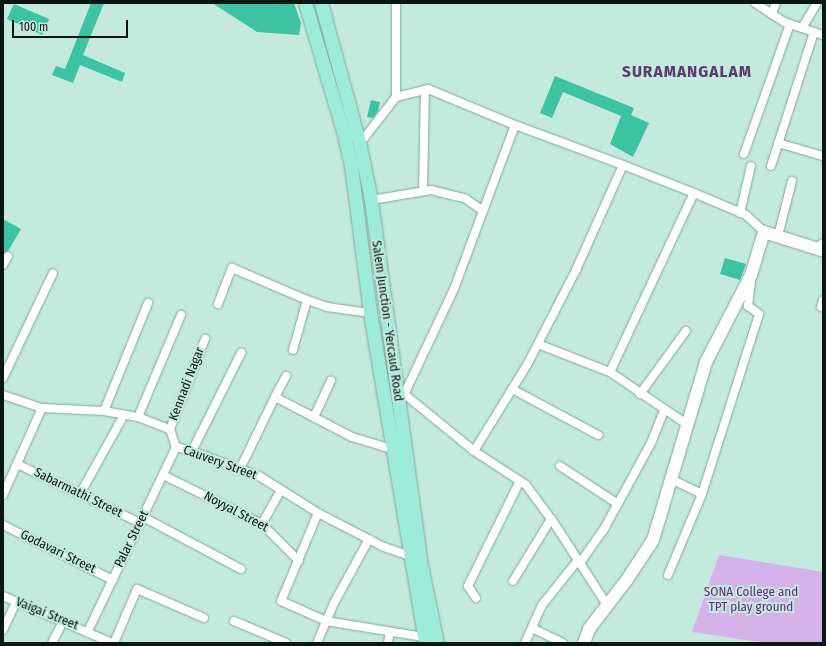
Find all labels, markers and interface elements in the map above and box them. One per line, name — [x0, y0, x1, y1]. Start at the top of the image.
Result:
scale bar — [14, 12, 130, 38]
text: 100 m — [19, 20, 48, 34]
district label: SURAMANGALAM — [622, 62, 752, 82]
street label: Salem Junction - Yercaud Road — [368, 240, 406, 402]
street label: Kennadi Nagar — [166, 345, 208, 423]
street label: Cauvery Street — [181, 442, 259, 484]
street label: Sabarmathi Street — [31, 465, 125, 521]
street label: Noyyal Street — [201, 488, 271, 536]
street label: Palar Street — [111, 508, 153, 570]
street label: Godavari Street — [18, 527, 98, 577]
park label: SONA College and TPT play ground — [704, 585, 798, 616]
street label: Vaigai Street — [13, 594, 81, 634]

